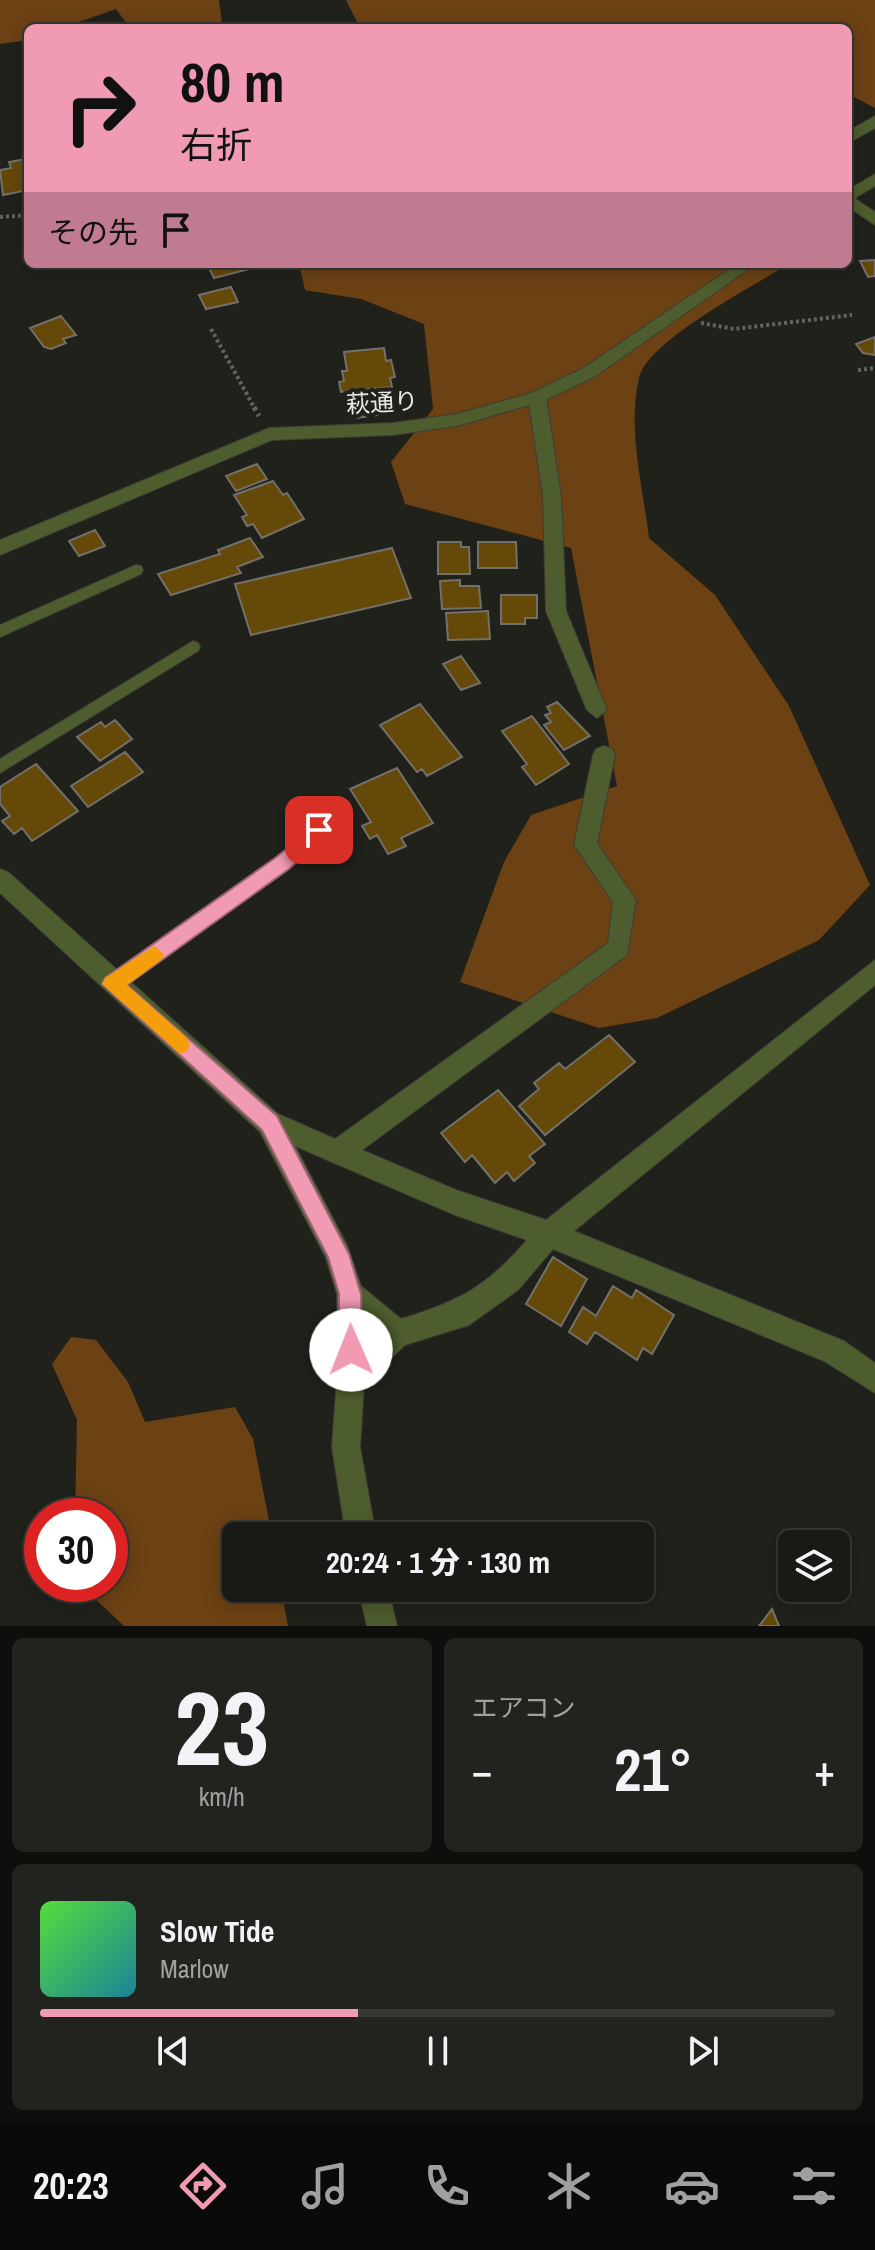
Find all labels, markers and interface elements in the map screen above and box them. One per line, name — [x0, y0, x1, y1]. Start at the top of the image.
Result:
text: 80 m — [180, 44, 285, 119]
icon: right — [48, 56, 152, 160]
text: 右折 — [180, 121, 252, 169]
icon: arrive — [154, 208, 198, 252]
text: その先 — [48, 212, 138, 252]
street label: 萩通り — [345, 384, 419, 420]
pin — [285, 796, 353, 864]
icon: arrive — [297, 808, 341, 852]
position arrow — [309, 1308, 393, 1392]
speed limit sign: 30 — [24, 1498, 128, 1602]
map controls — [778, 1530, 850, 1602]
button: layers — [778, 1530, 850, 1602]
text: 20:24 · 1 分 · 130 m — [326, 1542, 550, 1582]
text: 23 — [174, 1657, 269, 1797]
text: エアコン — [472, 1690, 576, 1725]
text: 21° — [614, 1729, 693, 1810]
text: − — [472, 1740, 493, 1800]
text: + — [814, 1740, 835, 1800]
text: km/h — [199, 1779, 245, 1814]
text: Slow Tide — [160, 1911, 274, 1951]
text: Marlow — [160, 1951, 229, 1986]
icon: previous — [151, 2029, 195, 2073]
icon: pause — [416, 2029, 460, 2073]
icon: next — [681, 2029, 725, 2073]
icon: directions — [175, 2158, 231, 2214]
icon: music — [297, 2158, 353, 2214]
icon: phone — [419, 2158, 475, 2214]
icon: climate — [541, 2158, 597, 2214]
icon: car — [664, 2158, 720, 2214]
icon: filters — [786, 2158, 842, 2214]
text: 20:23 — [33, 2162, 109, 2210]

